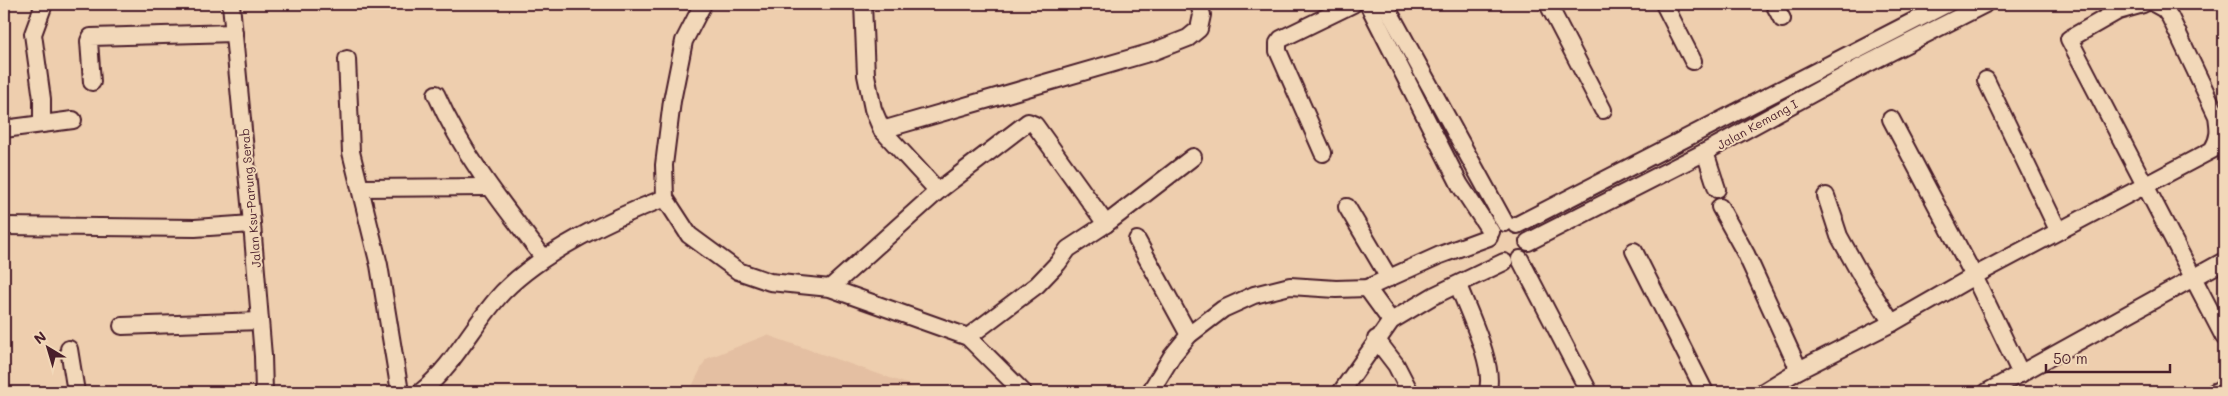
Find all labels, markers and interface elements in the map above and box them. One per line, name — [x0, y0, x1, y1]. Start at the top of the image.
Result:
street label: Jalan Kemang I — [1714, 95, 1800, 153]
street label: Jalan Ksu-Parung Serab — [236, 128, 264, 268]
north arrow — [22, 324, 72, 374]
text: N — [30, 327, 50, 348]
scale bar — [2046, 341, 2169, 373]
text: 50 m — [2053, 348, 2088, 368]

